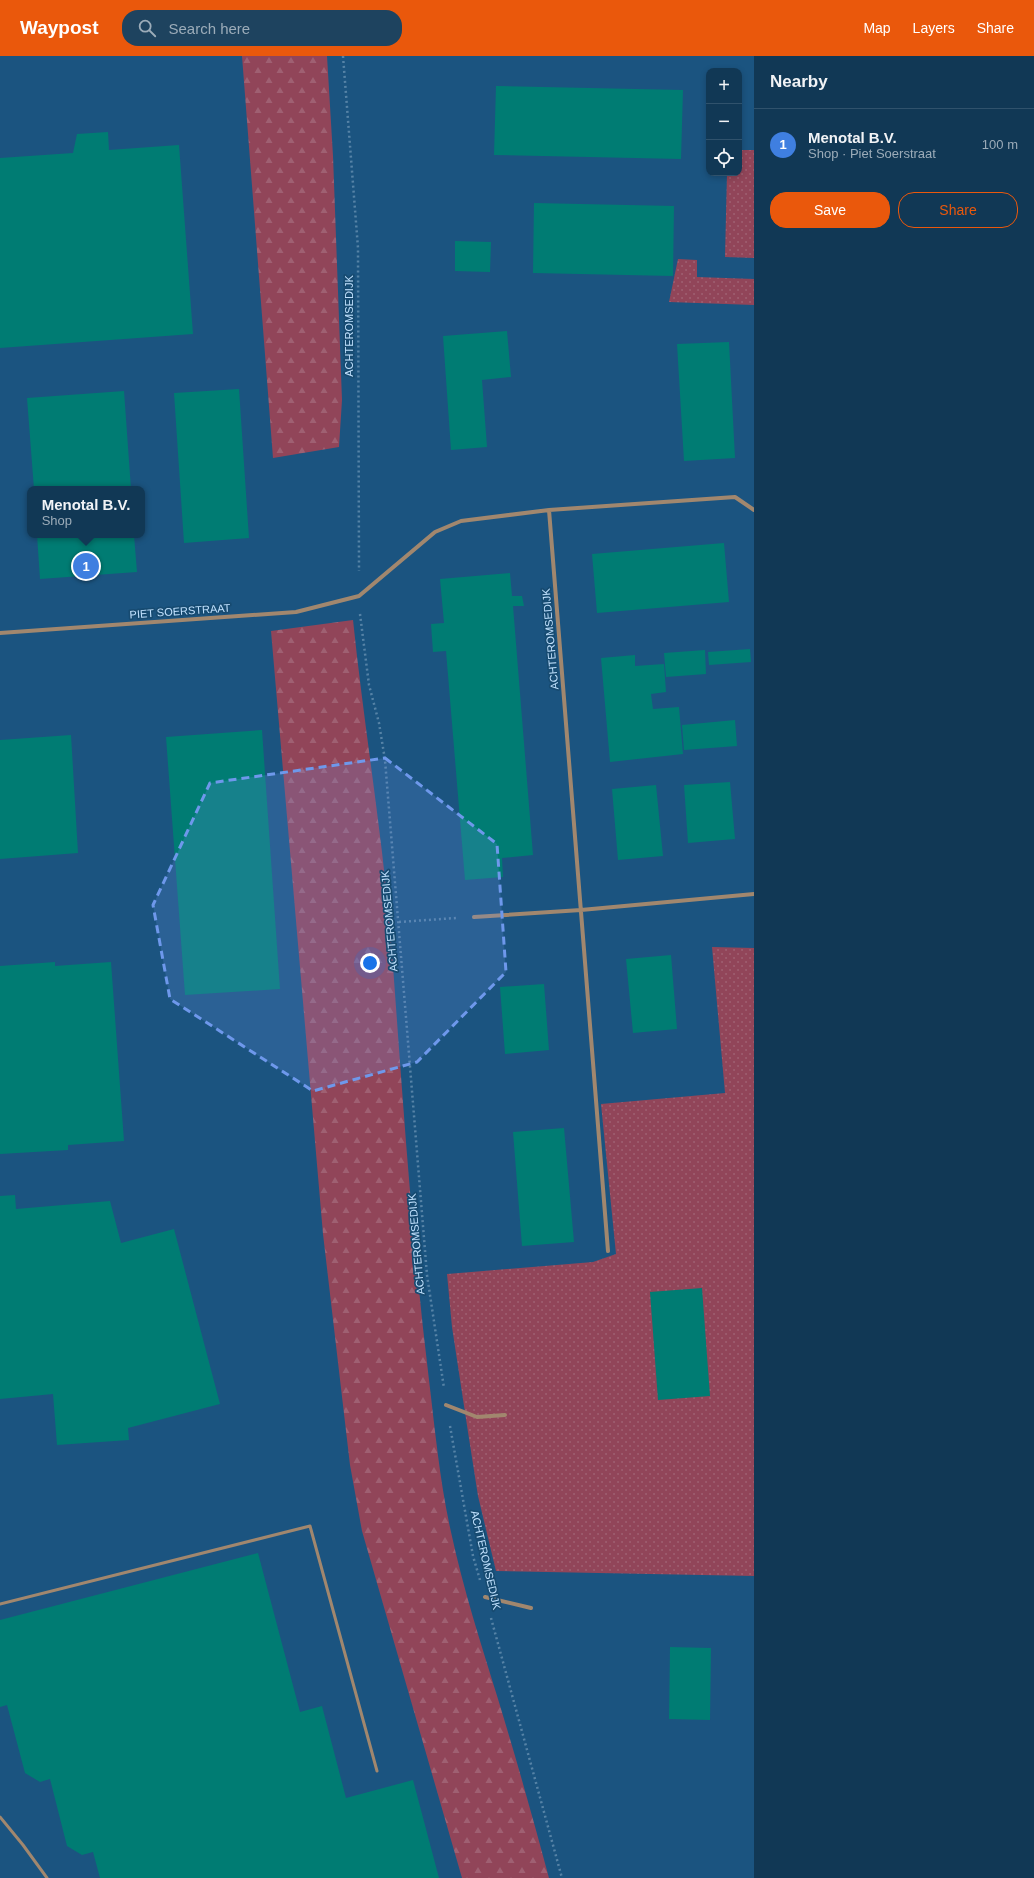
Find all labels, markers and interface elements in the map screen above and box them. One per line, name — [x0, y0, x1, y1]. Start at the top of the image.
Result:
search box — [122, 10, 402, 46]
text: Waypost — [20, 17, 98, 38]
icon: search — [136, 17, 158, 39]
text: Search here — [168, 20, 250, 37]
text: Map — [863, 20, 891, 36]
text: Layers — [913, 20, 955, 36]
text: Share — [977, 20, 1014, 36]
map controls — [706, 68, 742, 176]
button: + — [706, 68, 742, 104]
text: Nearby — [770, 72, 828, 91]
button: − — [706, 104, 742, 140]
text: Menotal B.V. — [808, 129, 897, 146]
text: 1 — [779, 137, 787, 152]
text: 100 m — [982, 137, 1018, 152]
button: locate — [706, 140, 742, 176]
text: Shop · Piet Soerstraat — [808, 146, 936, 161]
button: Save — [770, 192, 890, 228]
button: Share — [898, 192, 1018, 228]
street label: ACHTEROMSEDIJK — [343, 275, 355, 377]
popup — [27, 486, 145, 538]
text: Menotal B.V. — [42, 496, 130, 513]
text: Shop — [42, 513, 72, 528]
pin: 1 — [73, 551, 99, 581]
street label: ACHTEROMSEDIJK — [540, 587, 560, 690]
street label: PIET SOERSTRAAT — [129, 601, 231, 621]
street label: ACHTEROMSEDIJK — [379, 869, 399, 972]
your location — [360, 953, 380, 973]
street label: ACHTEROMSEDIJK — [406, 1192, 426, 1295]
street label: ACHTEROMSEDIJK — [469, 1509, 503, 1611]

